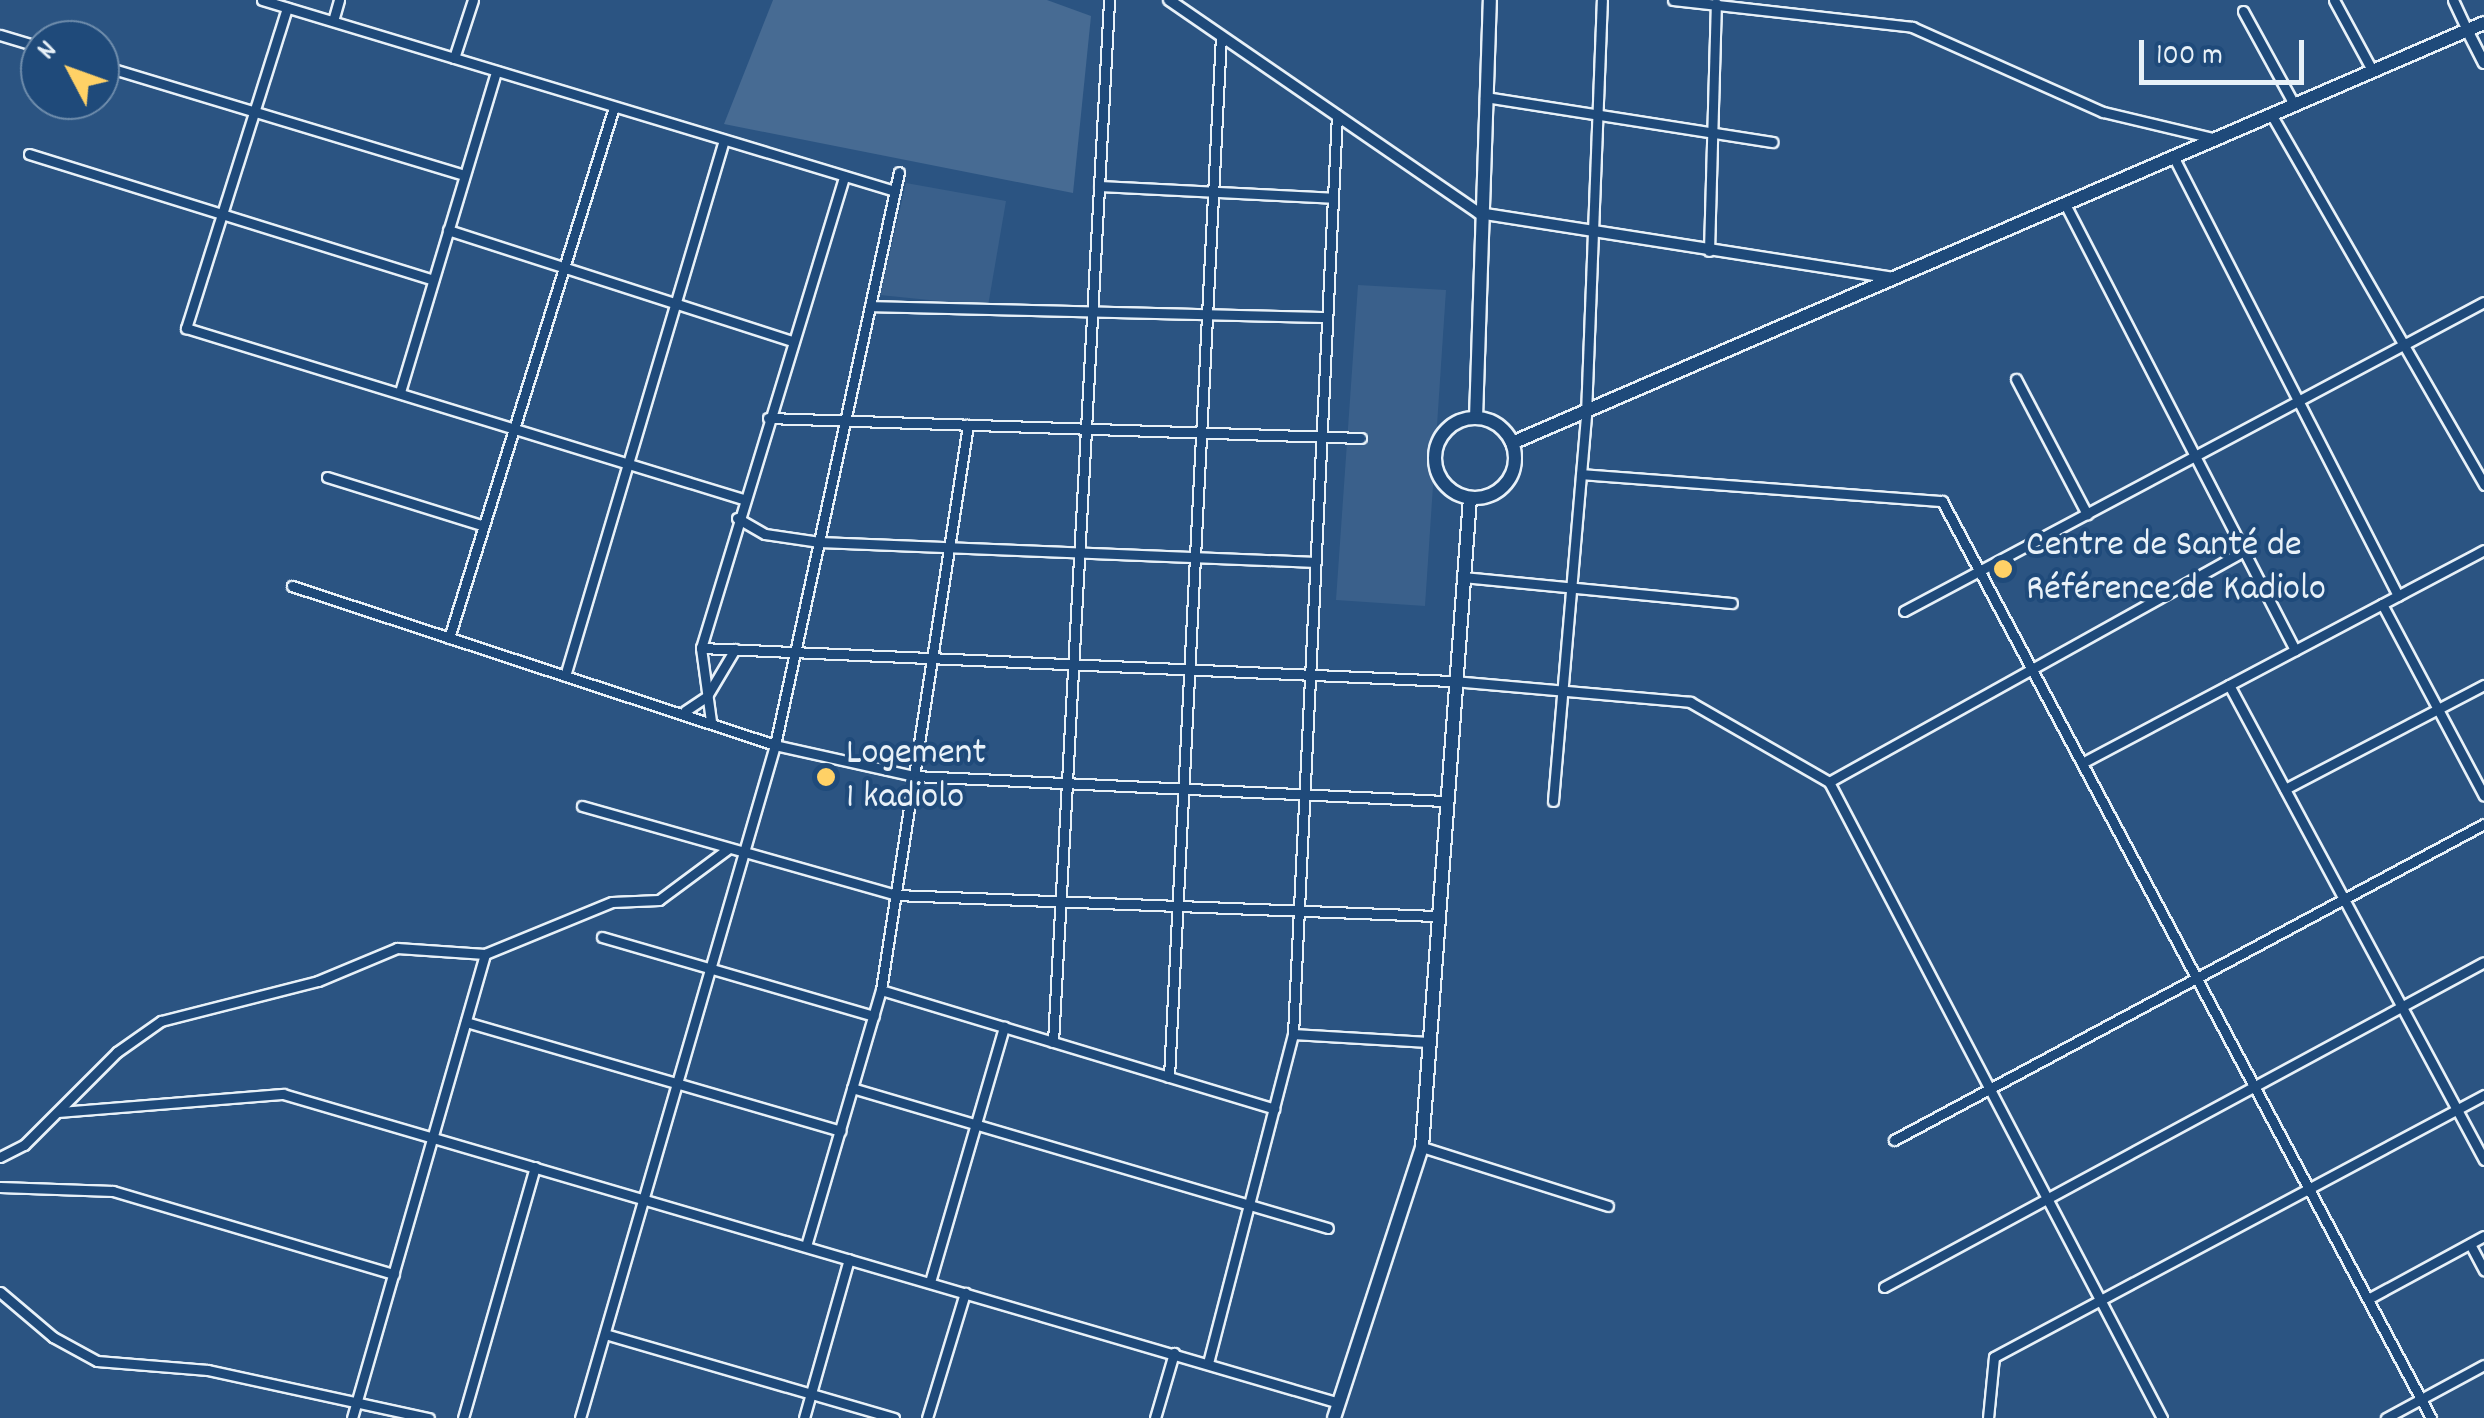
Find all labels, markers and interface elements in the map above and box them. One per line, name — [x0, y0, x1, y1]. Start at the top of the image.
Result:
north arrow — [20, 20, 120, 120]
scale bar — [2144, 20, 2309, 82]
text: N — [29, 33, 69, 70]
text: 100 m — [2156, 36, 2223, 79]
place label: Centre de Santé de Référence de Kadiolo — [2026, 524, 2326, 614]
marker: Centre de Santé de Référence de Kadiolo — [1990, 556, 2016, 582]
place label: Logement 1 kadiolo — [846, 732, 986, 822]
marker: Logement 1 kadiolo — [815, 766, 837, 788]

